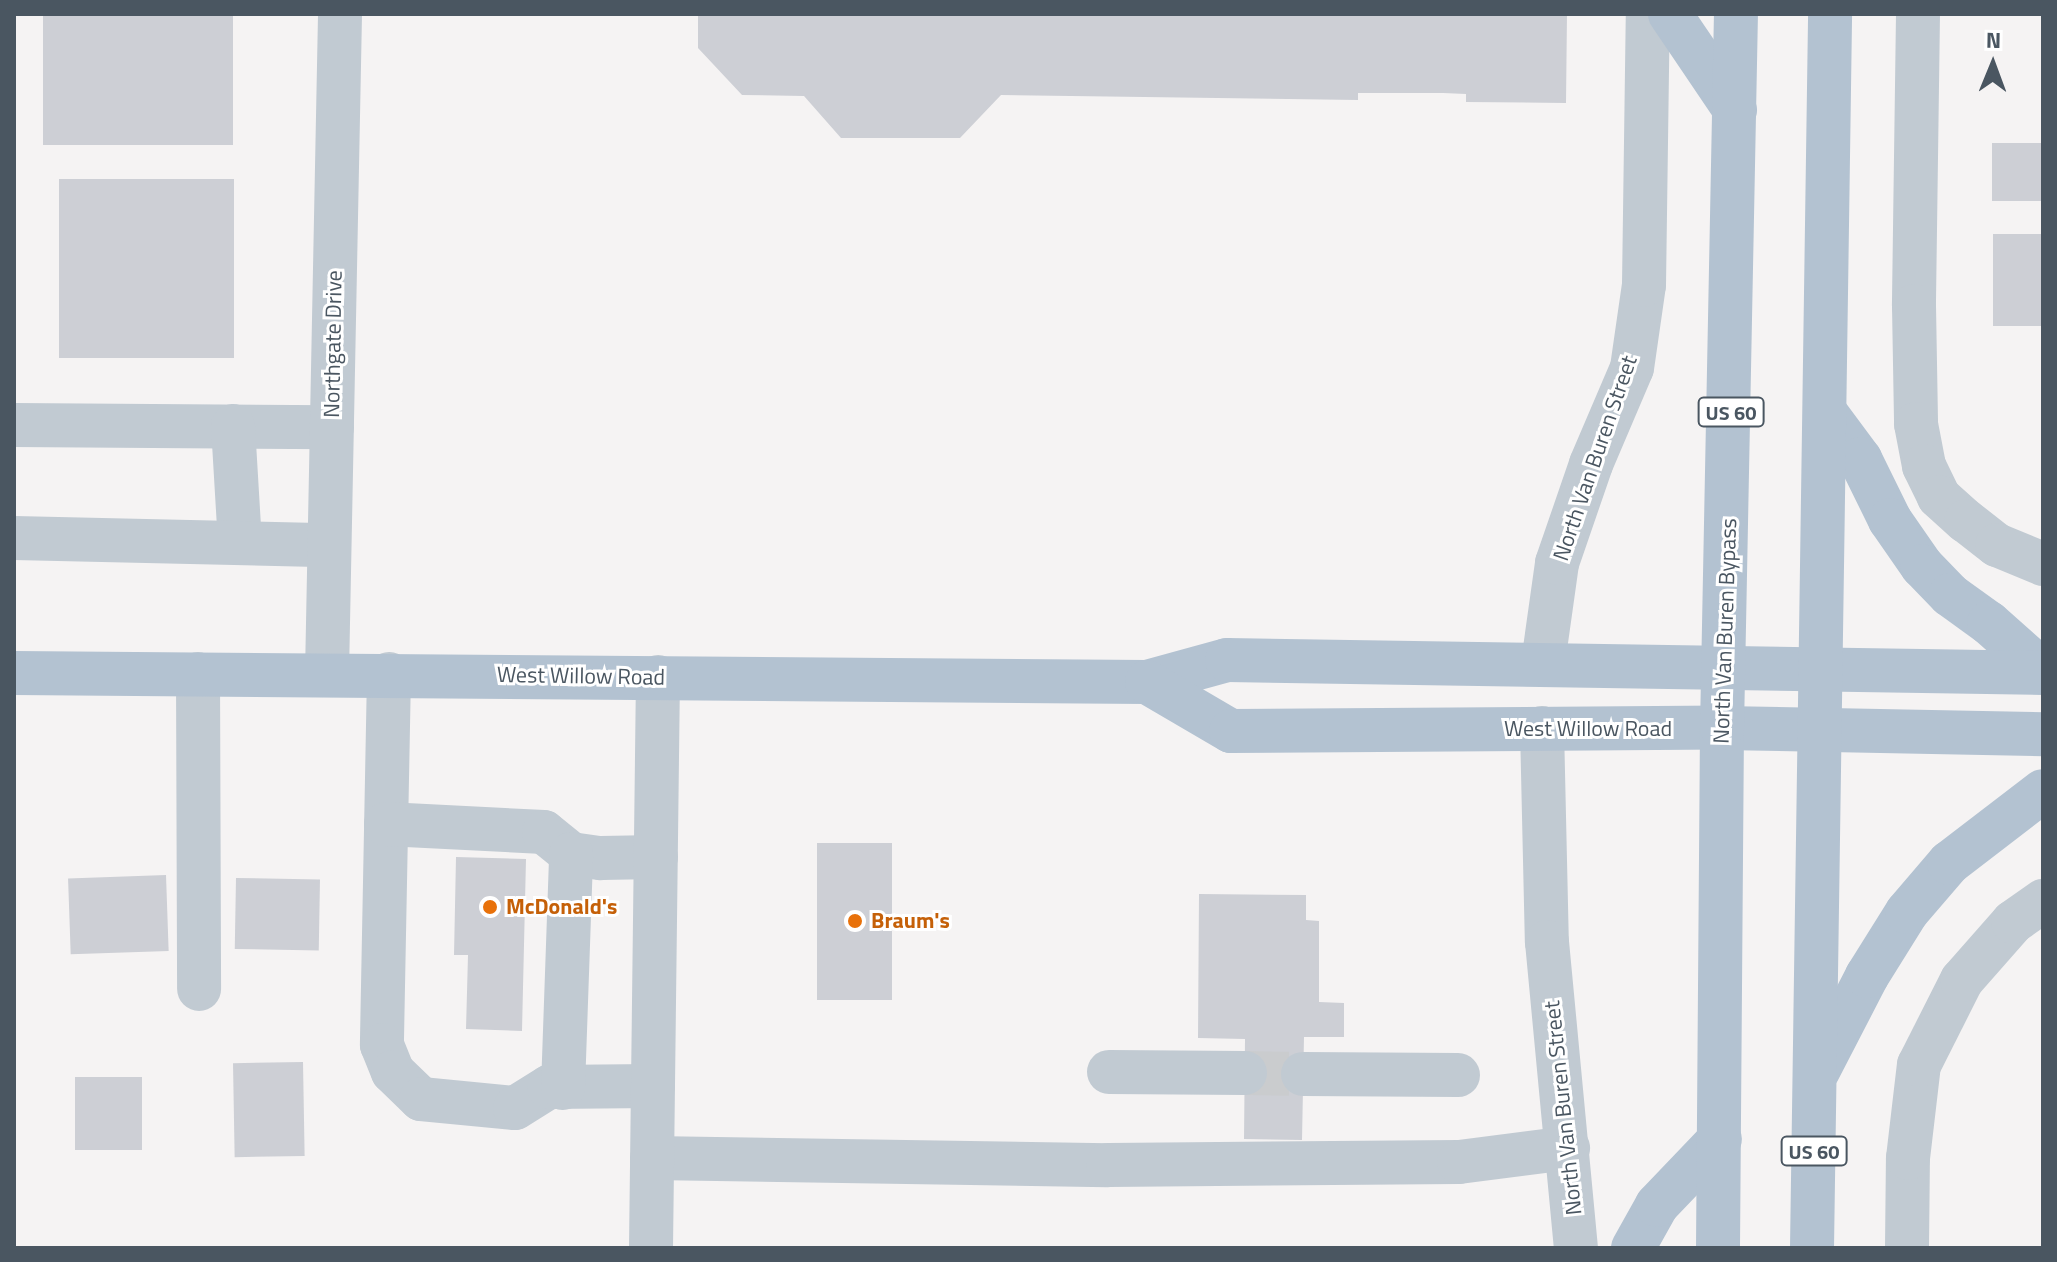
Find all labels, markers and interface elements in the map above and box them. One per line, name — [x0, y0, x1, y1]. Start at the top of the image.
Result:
text: N — [1985, 23, 2001, 57]
north arrow — [1953, 24, 2033, 104]
street label: Northgate Drive — [319, 270, 347, 418]
street label: North Van Buren Street — [1547, 352, 1643, 564]
road number: US 60 — [1697, 396, 1765, 428]
street label: North Van Buren Bypass — [1708, 518, 1742, 744]
street label: West Willow Road — [497, 661, 665, 691]
street label: West Willow Road — [1504, 716, 1672, 742]
place label: McDonald's — [506, 894, 617, 920]
marker: McDonald's — [481, 898, 499, 916]
place label: Braum's — [871, 908, 950, 934]
marker: Braum's — [846, 912, 864, 930]
street label: North Van Buren Street — [1539, 1000, 1587, 1216]
road number: US 60 — [1780, 1135, 1848, 1167]

